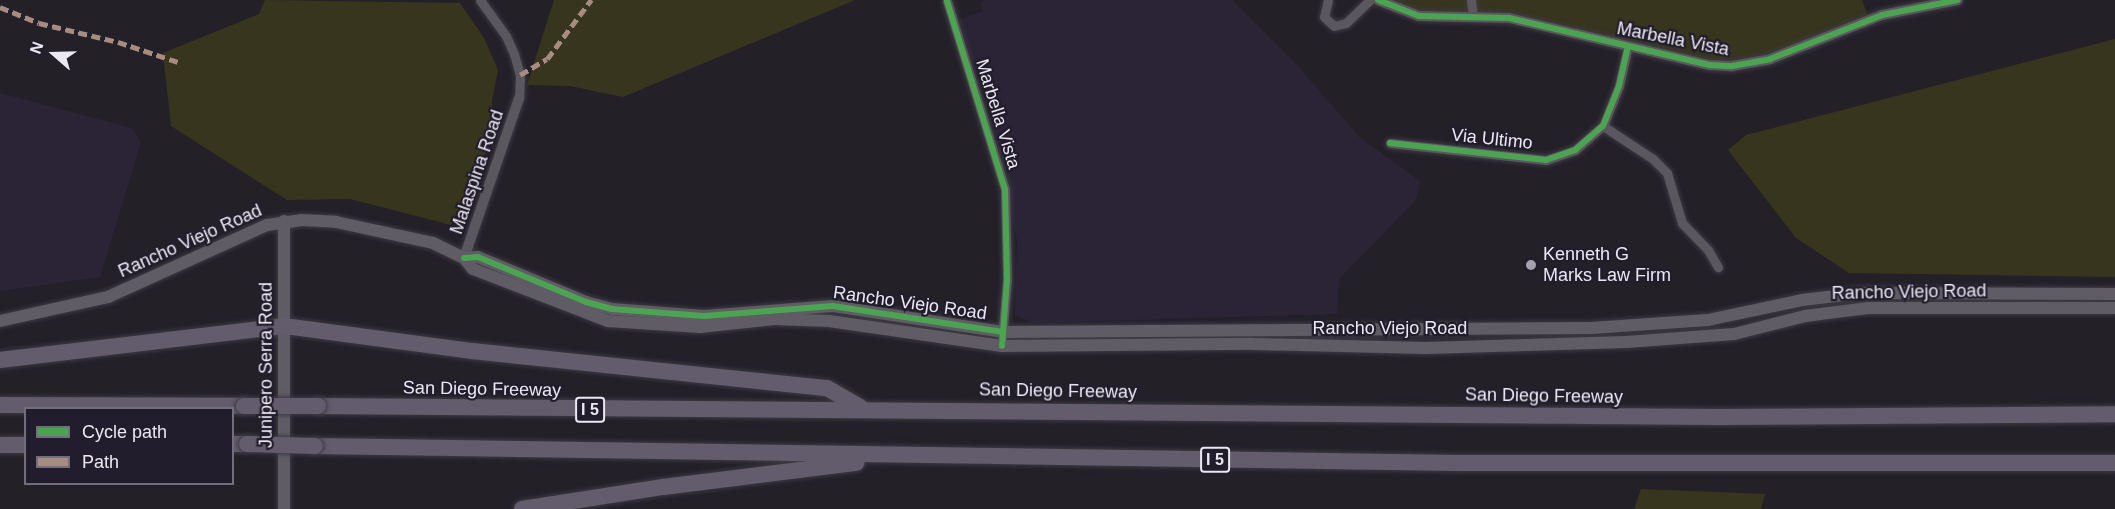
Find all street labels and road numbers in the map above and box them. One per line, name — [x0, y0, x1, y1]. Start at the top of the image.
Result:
street label: Marbella Vista — [1615, 18, 1731, 60]
street label: Marbella Vista — [971, 56, 1025, 172]
street label: Malaspina Road — [446, 107, 508, 237]
street label: Via Ultimo — [1450, 124, 1534, 154]
street label: Rancho Viejo Road — [115, 200, 265, 282]
street label: Rancho Viejo Road — [1831, 280, 1987, 304]
street label: Junipero Serra Road — [255, 282, 277, 448]
street label: Rancho Viejo Road — [832, 282, 988, 324]
street label: Rancho Viejo Road — [1313, 317, 1467, 339]
street label: San Diego Freeway — [403, 377, 561, 401]
street label: San Diego Freeway — [979, 379, 1137, 403]
street label: San Diego Freeway — [1465, 384, 1623, 408]
road number: I 5 — [575, 397, 605, 423]
road number: I 5 — [1200, 447, 1230, 473]

